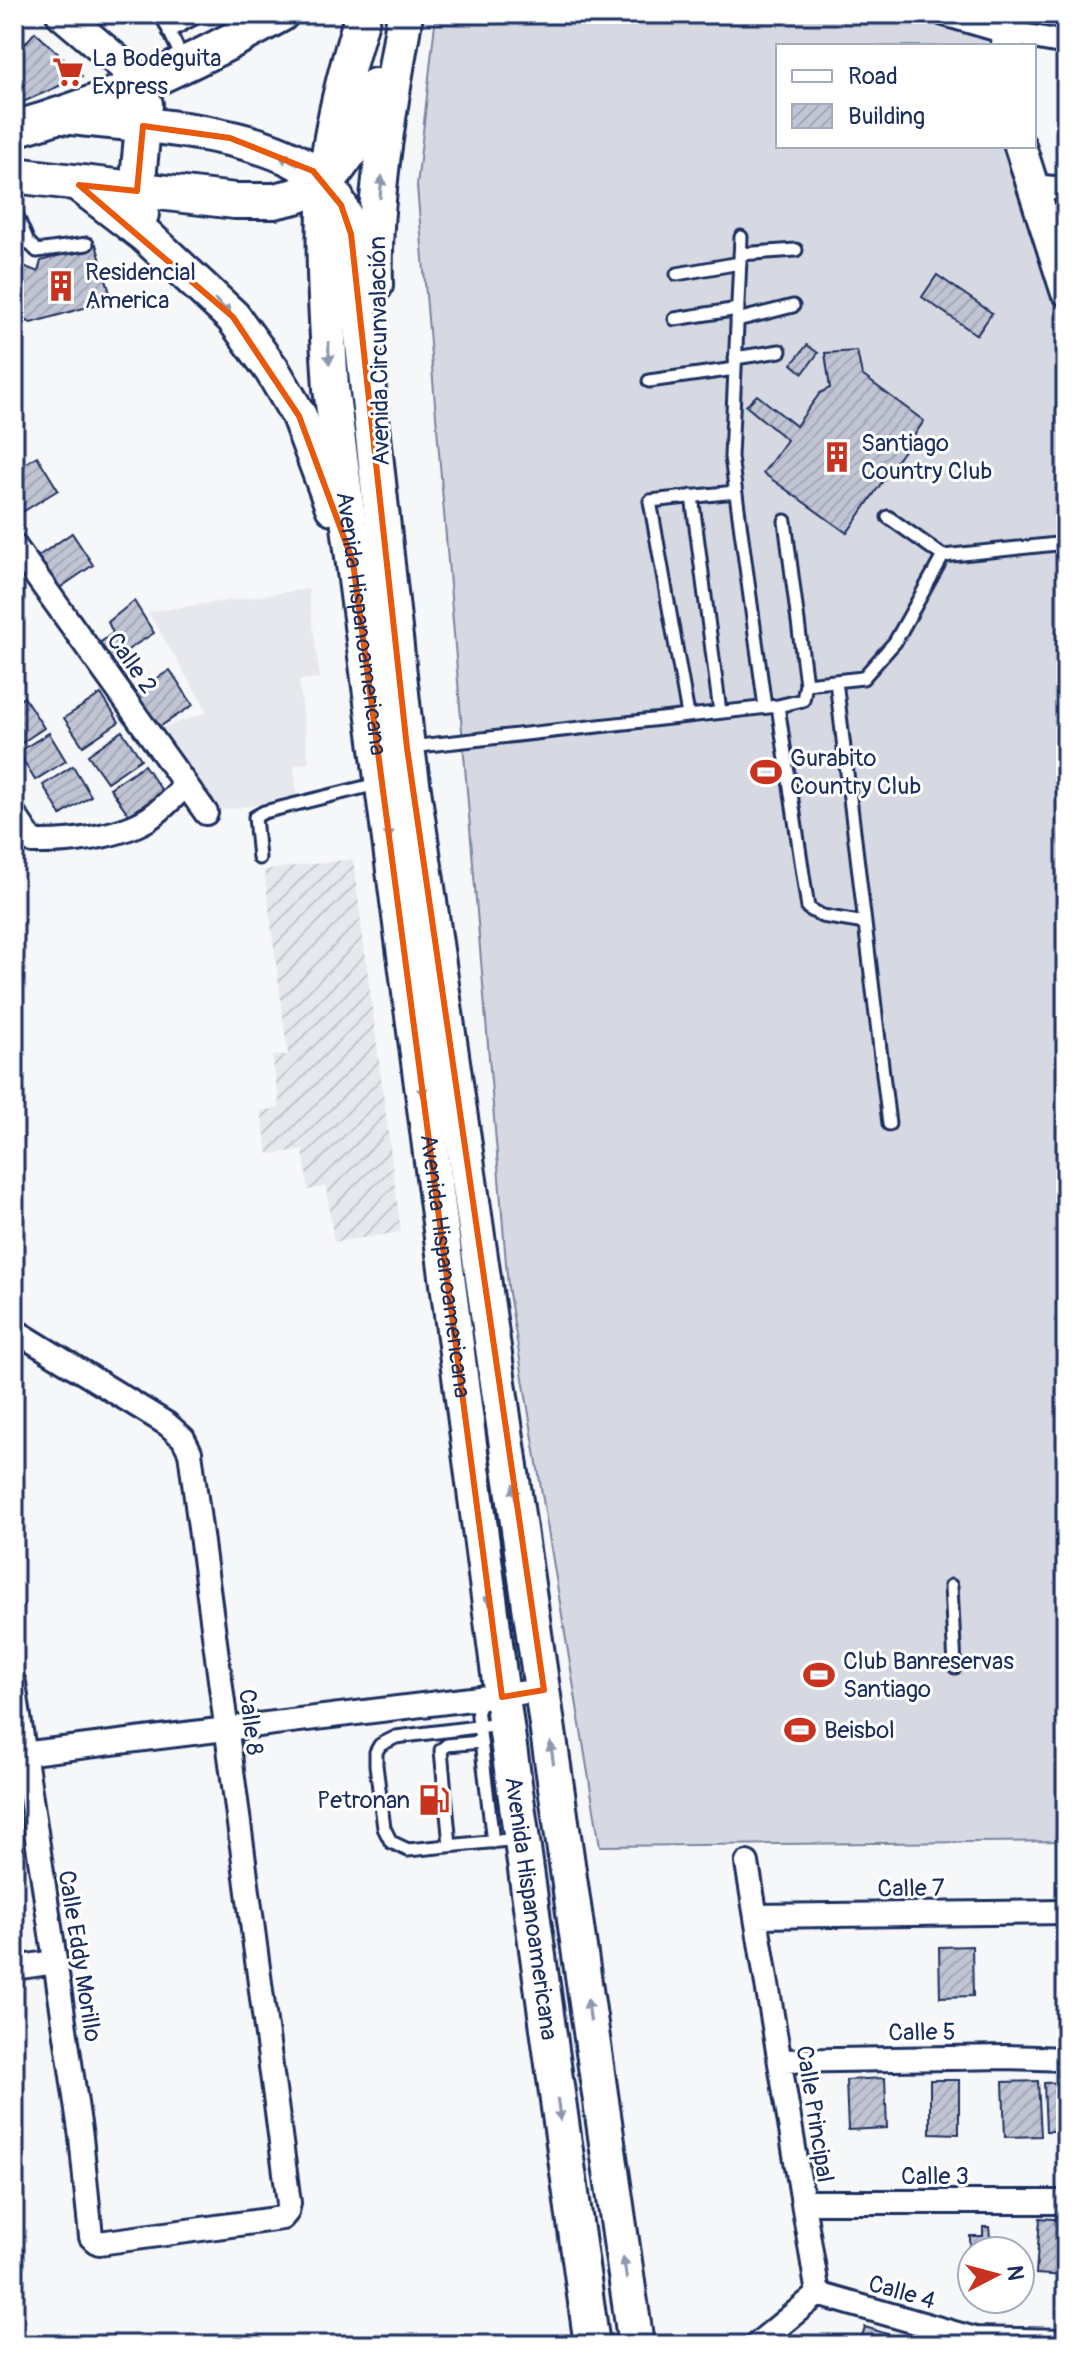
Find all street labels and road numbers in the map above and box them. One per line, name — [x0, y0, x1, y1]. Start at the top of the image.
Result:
street label: Avenida Circunvalación — [363, 236, 396, 466]
street label: Avenida Hispanoamericana — [330, 490, 393, 757]
street label: Calle 2 — [100, 627, 163, 699]
street label: Avenida Hispanoamericana — [414, 1132, 477, 1400]
street label: Calle 8 — [232, 1687, 269, 1757]
street label: Avenida Hispanoamericana — [498, 1775, 564, 2042]
street label: Calle Eddy Morillo — [52, 1868, 107, 2044]
street label: Calle 7 — [877, 1873, 945, 1904]
street label: Calle 5 — [888, 2017, 956, 2048]
street label: Calle Principal — [789, 2044, 840, 2185]
street label: Calle 3 — [901, 2162, 969, 2191]
street label: Calle 4 — [865, 2269, 939, 2316]

